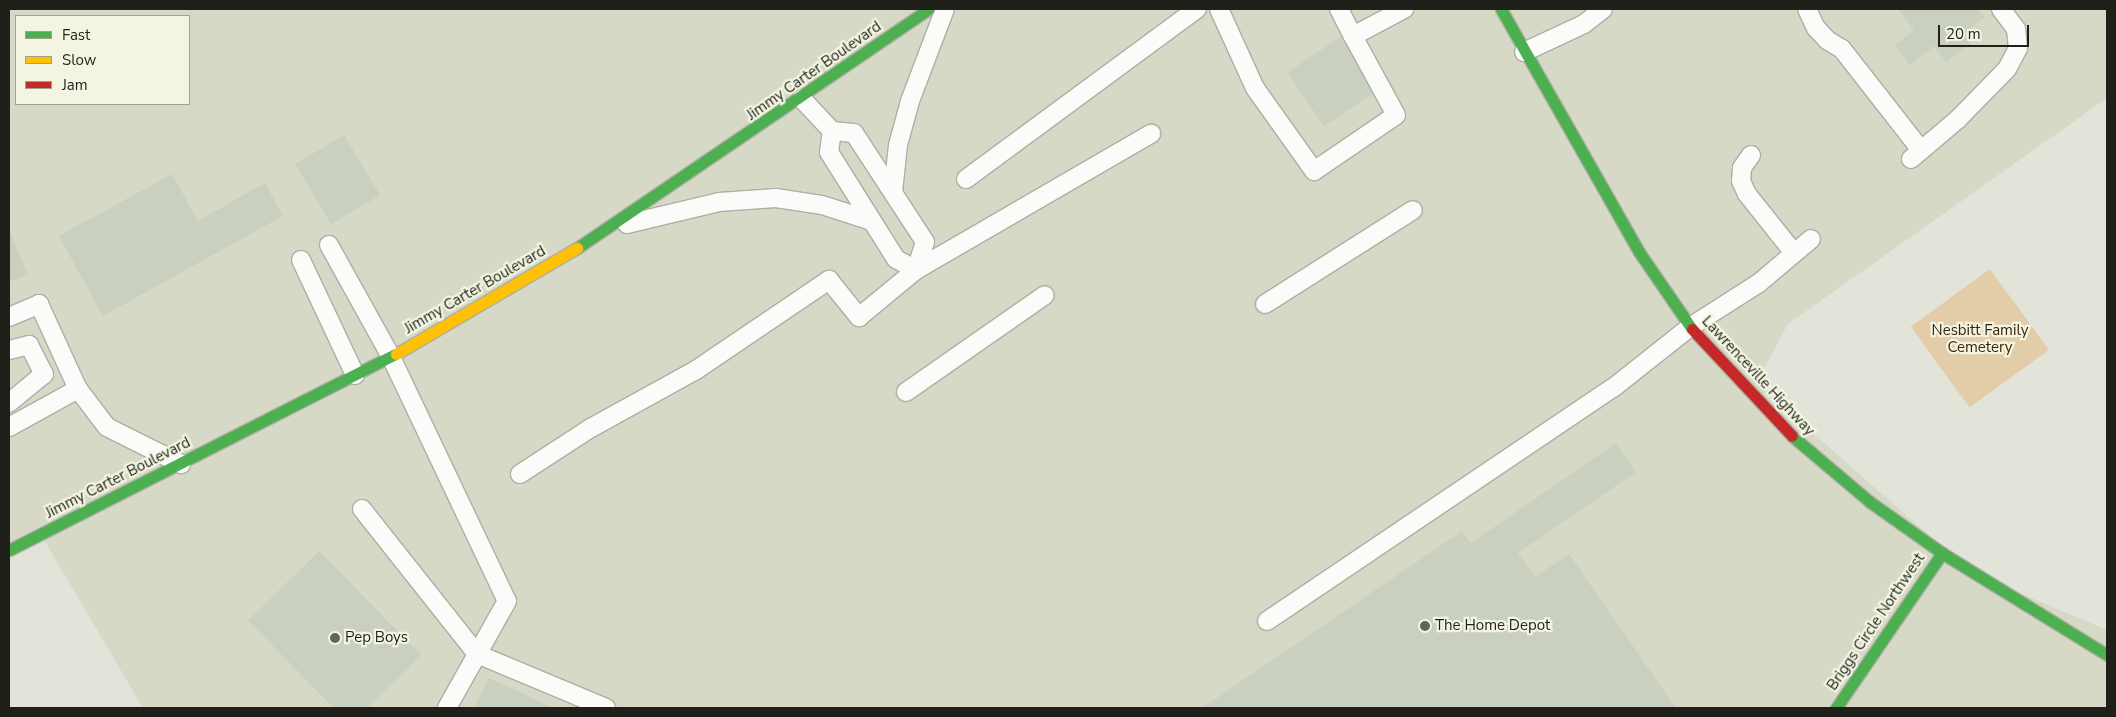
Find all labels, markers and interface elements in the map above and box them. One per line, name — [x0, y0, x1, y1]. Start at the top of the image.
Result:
legend — [15, 15, 190, 105]
scale bar — [1941, 15, 2032, 47]
street label: Jimmy Carter Boulevard — [743, 18, 885, 124]
text: 20 m — [1946, 24, 1981, 44]
text: Fast — [62, 25, 90, 45]
text: Slow — [62, 50, 96, 70]
text: Jam — [62, 75, 88, 95]
street label: Jimmy Carter Boulevard — [401, 242, 549, 338]
street label: Lawrenceville Highway — [1698, 312, 1818, 440]
park label: Nesbitt Family Cemetery — [1932, 321, 2028, 356]
street label: Jimmy Carter Boulevard — [43, 434, 193, 522]
street label: Briggs Circle Northwest — [1823, 550, 1929, 694]
place label: The Home Depot — [1435, 617, 1550, 635]
marker: The Home Depot — [1419, 620, 1431, 632]
place label: Pep Boys — [345, 629, 408, 647]
marker: Pep Boys — [329, 632, 341, 644]

